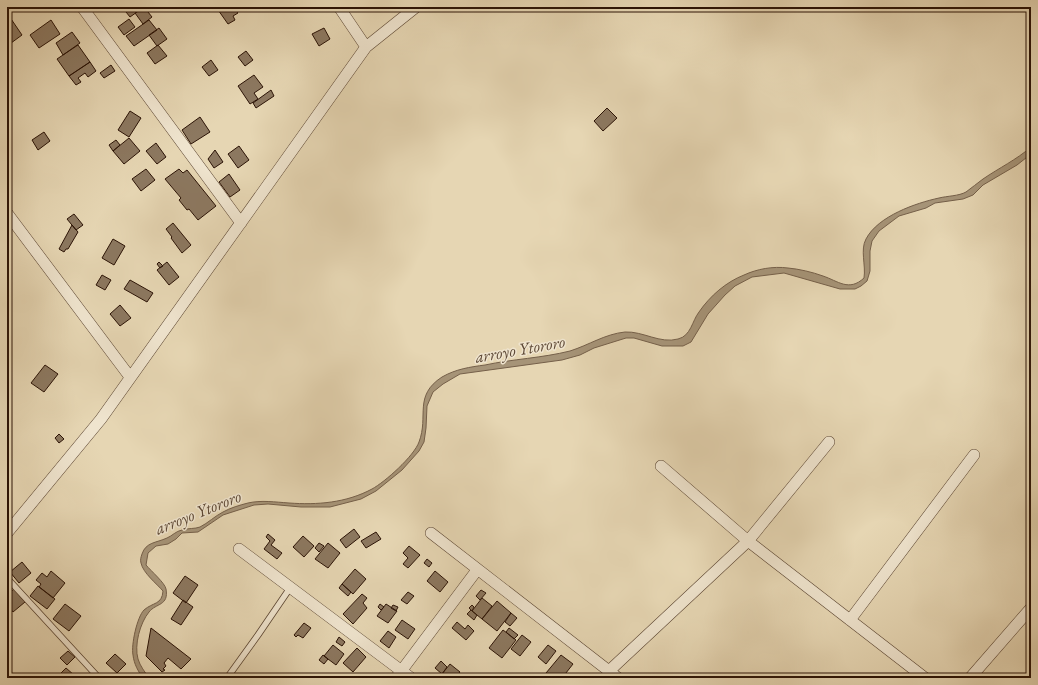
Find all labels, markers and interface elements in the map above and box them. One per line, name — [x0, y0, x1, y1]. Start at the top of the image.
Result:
water label: arroyo Ytororo — [472, 330, 567, 368]
water label: arroyo Ytororo — [151, 485, 245, 540]

